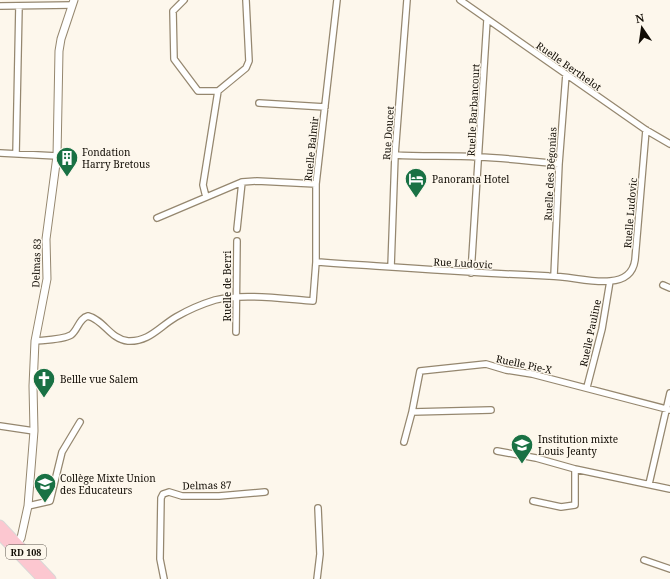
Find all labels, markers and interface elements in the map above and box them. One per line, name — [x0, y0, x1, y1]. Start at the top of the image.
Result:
north arrow — [622, 8, 662, 48]
text: N — [634, 9, 646, 26]
street label: Ruelle Berthelot — [534, 38, 605, 94]
street label: Ruelle Barbancourt — [464, 63, 482, 157]
street label: Rue Doucet — [379, 105, 397, 160]
street label: Ruelle Balmir — [301, 116, 321, 182]
street label: Ruelle des Bégonias — [541, 126, 559, 221]
building icon: Fondation Harry Bretous — [54, 145, 80, 178]
place label: Fondation Harry Bretous — [82, 145, 150, 171]
hotel icon: Panorama Hotel — [403, 166, 429, 199]
place label: Panorama Hotel — [432, 172, 509, 186]
street label: Ruelle Ludovic — [620, 177, 640, 249]
street label: Delmas 83 — [28, 238, 44, 288]
street label: Ruelle de Berri — [220, 250, 234, 322]
street label: Rue Ludovic — [433, 254, 493, 272]
street label: Ruelle Pauline — [576, 298, 604, 368]
street label: Ruelle Pie-X — [495, 351, 554, 377]
church icon: Bellle vue Salem — [31, 366, 57, 399]
place label: Bellle vue Salem — [60, 372, 139, 386]
school or university icon: Institution mixte Louis Jeanty — [509, 432, 535, 465]
place label: Institution mixte Louis Jeanty — [538, 432, 618, 458]
school or university icon: Collège Mixte Union des Educateurs — [32, 471, 58, 504]
place label: Collège Mixte Union des Educateurs — [60, 471, 156, 497]
street label: Delmas 87 — [182, 478, 232, 492]
road number: RD 108 — [6, 545, 46, 559]

